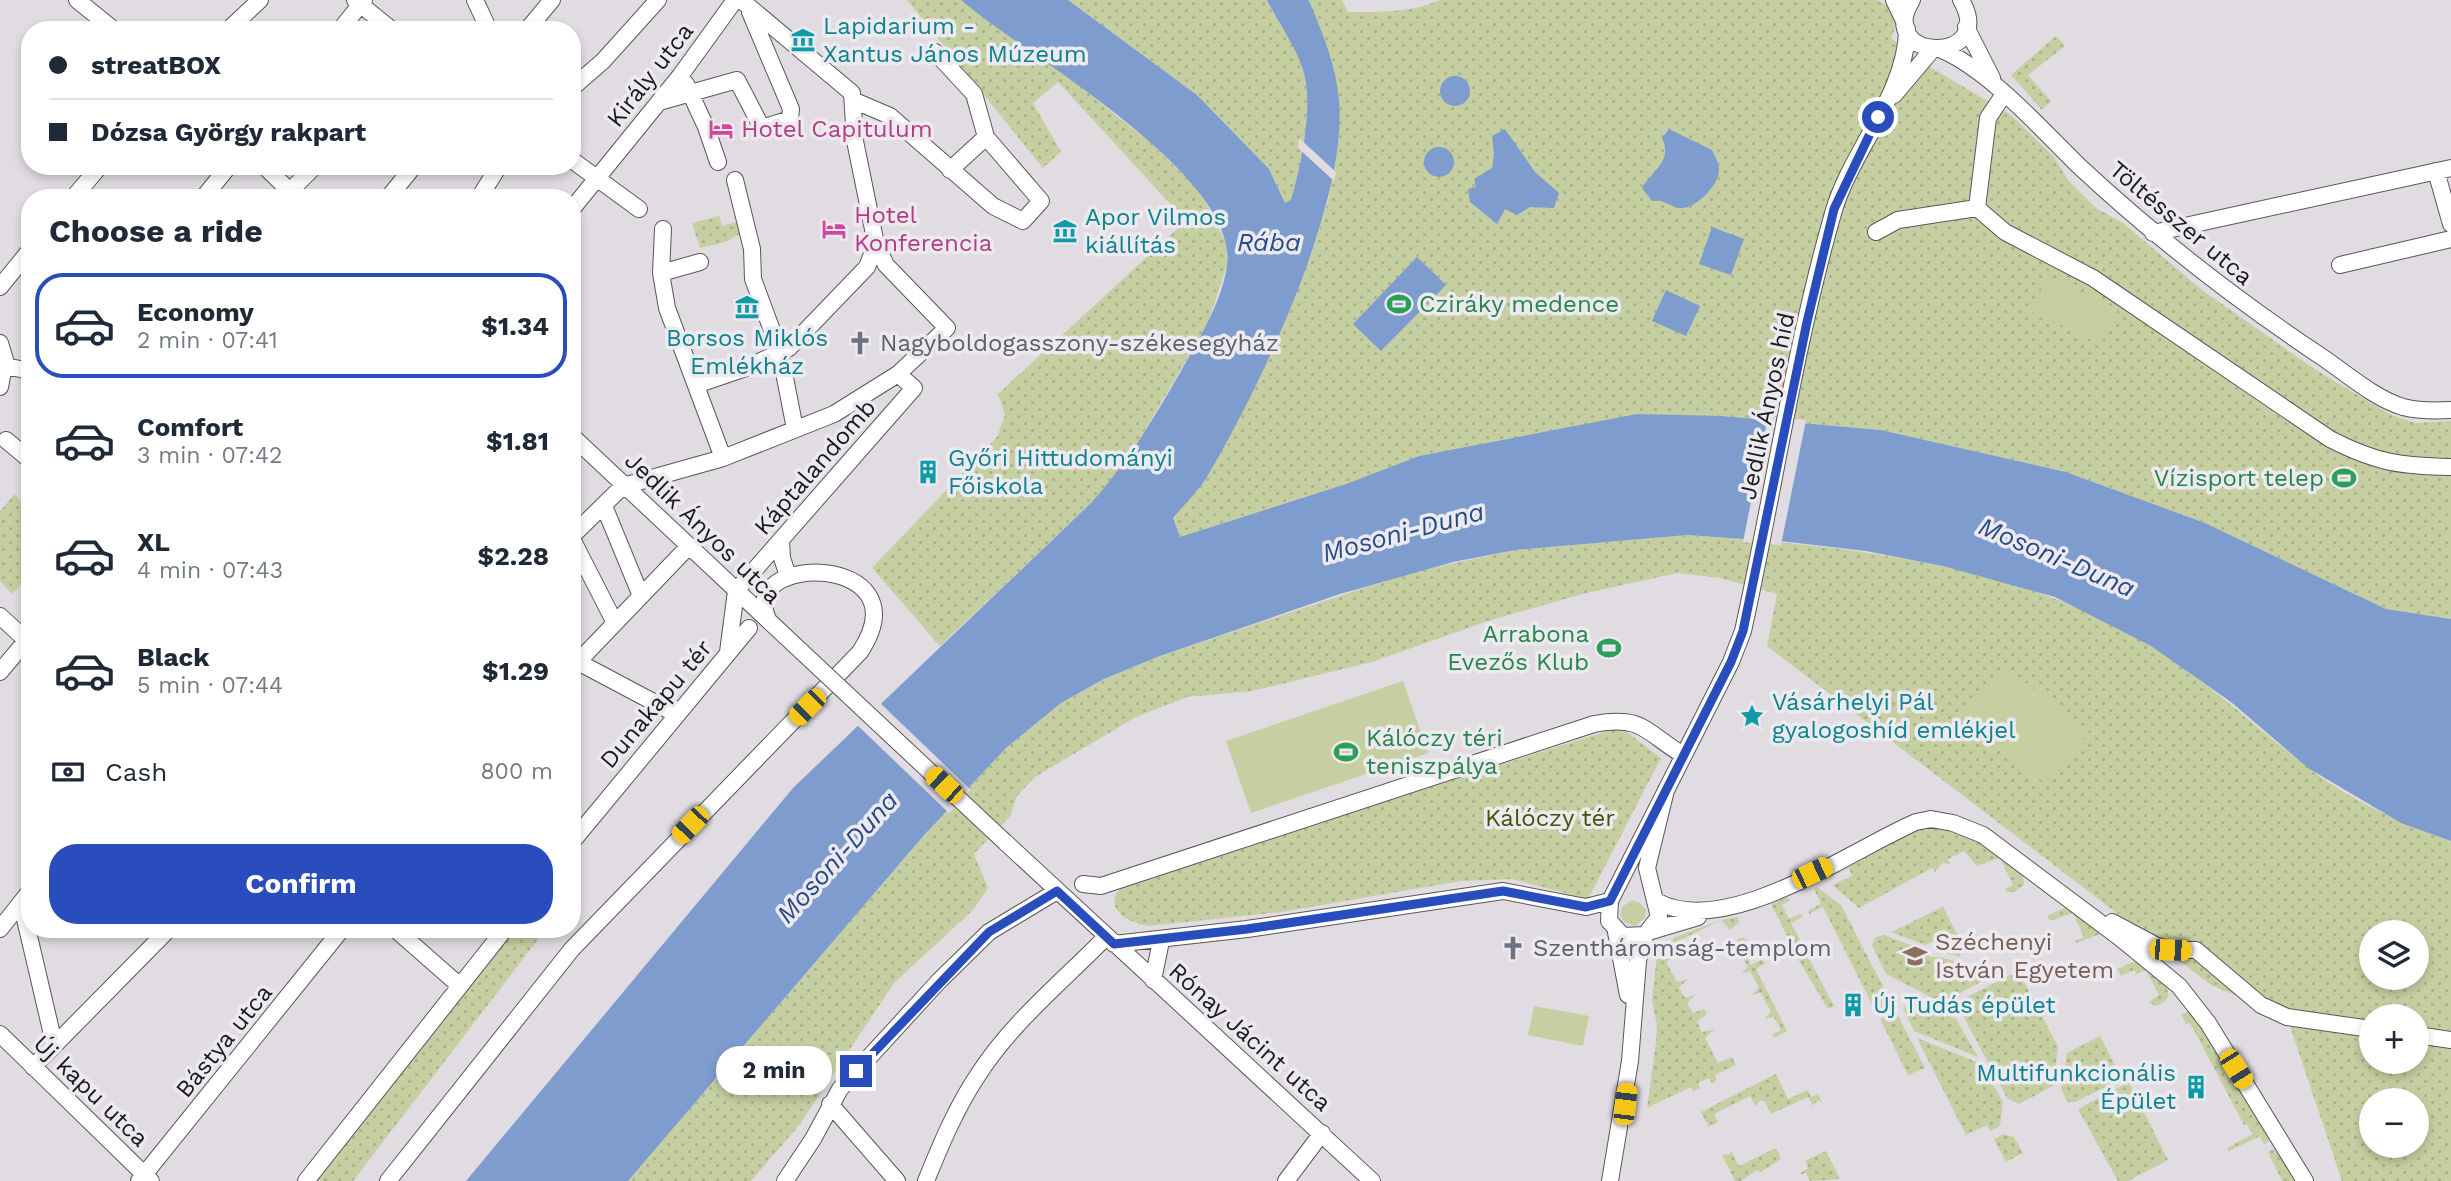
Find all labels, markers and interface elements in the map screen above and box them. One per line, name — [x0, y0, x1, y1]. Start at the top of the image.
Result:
place label: Lapidarium - Xantus János Múzeum — [823, 12, 1087, 68]
street label: Király utca — [601, 18, 699, 132]
museum icon: Lapidarium - Xantus János Múzeum — [789, 26, 817, 54]
text: streatBOX — [91, 50, 221, 80]
route start — [1862, 101, 1894, 133]
hotel icon: Hotel Capitulum — [707, 115, 735, 143]
place label: Hotel Capitulum — [741, 115, 933, 143]
text: Dózsa György rakpart — [91, 117, 366, 147]
street label: Töltésszer utca — [2104, 155, 2258, 291]
place label: Hotel Konferencia — [854, 201, 992, 257]
place label: Apor Vilmos kiállítás — [1085, 203, 1226, 259]
text: Choose a ride — [49, 212, 263, 250]
hotel icon: Hotel Konferencia — [820, 215, 848, 243]
museum icon: Apor Vilmos kiállítás — [1051, 217, 1079, 245]
water label: Rába — [1237, 227, 1301, 257]
sports icon: Cziráky medence — [1385, 290, 1413, 318]
place label: Cziráky medence — [1419, 290, 1619, 318]
museum icon: Borsos Miklós Emlékház — [733, 293, 761, 321]
icon: car — [53, 294, 116, 357]
text: Economy — [137, 297, 254, 327]
street label: Jedlik Ányos híd — [1733, 310, 1801, 502]
text: $1.34 — [481, 311, 549, 341]
place label: Borsos Miklós Emlékház — [666, 324, 828, 380]
text: 2 min · 07:41 — [137, 327, 278, 354]
church icon: Nagyboldogasszony-székesegyház — [846, 329, 874, 357]
place label: Nagyboldogasszony-székesegyház — [880, 329, 1279, 357]
street label: Káptalandomb — [748, 393, 882, 541]
icon: car — [53, 409, 116, 472]
text: Comfort — [137, 412, 243, 442]
text: $1.81 — [486, 426, 549, 456]
text: 3 min · 07:42 — [137, 442, 282, 469]
place label: Győri Hittudományi Főiskola — [948, 444, 1173, 500]
street label: Jedlik Ányos utca — [619, 446, 787, 610]
building icon: Győri Hittudományi Főiskola — [914, 458, 942, 486]
place label: Vízisport telep — [2154, 464, 2324, 492]
sports icon: Vízisport telep — [2330, 464, 2358, 492]
water label: Mosoni-Duna — [1319, 496, 1487, 568]
water label: Mosoni-Duna — [1975, 511, 2139, 603]
icon: car — [53, 524, 116, 587]
text: XL — [137, 527, 170, 557]
text: $2.28 — [477, 541, 549, 571]
text: 4 min · 07:43 — [137, 557, 283, 584]
place label: Arrabona Evezős Klub — [1447, 620, 1589, 676]
street label: Dunakapu tér — [594, 634, 718, 774]
sports icon: Arrabona Evezős Klub — [1595, 634, 1623, 662]
icon: car — [53, 639, 116, 702]
text: Black — [137, 642, 209, 672]
text: $1.29 — [482, 656, 549, 686]
text: 5 min · 07:44 — [137, 672, 283, 699]
car — [785, 685, 830, 729]
place label: Vásárhelyi Pál gyalogoshíd emlékjel — [1772, 688, 2016, 744]
place icon: Vásárhelyi Pál gyalogoshíd emlékjel — [1738, 702, 1766, 730]
place label: Kálóczy téri teniszpálya — [1366, 724, 1503, 780]
sports icon: Kálóczy téri teniszpálya — [1332, 738, 1360, 766]
icon: cash — [49, 753, 87, 791]
text: Cash — [105, 757, 167, 787]
text: 800 m — [480, 758, 553, 785]
car — [922, 763, 967, 807]
water label: Mosoni-Duna — [770, 785, 904, 929]
car — [668, 803, 713, 847]
park label: Kálóczy tér — [1485, 804, 1615, 832]
button: Confirm — [49, 844, 553, 924]
car — [1789, 854, 1836, 892]
map controls — [2359, 920, 2429, 1158]
button: layers — [2359, 920, 2429, 990]
place label: Széchenyi István Egyetem — [1935, 928, 2114, 984]
church icon: Szentháromság-templom — [1499, 934, 1527, 962]
place label: Szentháromság-templom — [1533, 934, 1832, 962]
car — [2149, 939, 2192, 961]
school or university icon: Széchenyi István Egyetem — [1901, 942, 1929, 970]
street label: Rónay Jácint utca — [1163, 957, 1337, 1117]
street label: Bástya utca — [170, 979, 278, 1103]
building icon: Új Tudás épület — [1839, 991, 1867, 1019]
place label: Új Tudás épület — [1873, 991, 2056, 1019]
button: + — [2359, 1004, 2429, 1074]
street label: Új kapu utca — [28, 1029, 154, 1153]
callout: 2 min — [716, 1046, 832, 1096]
car — [2216, 1046, 2257, 1092]
route end — [840, 1055, 872, 1087]
text: 2 min — [743, 1057, 805, 1084]
place label: Multifunkcionális Épület — [1976, 1059, 2176, 1115]
building icon: Multifunkcionális Épület — [2182, 1073, 2210, 1101]
car — [1613, 1082, 1638, 1126]
button: − — [2359, 1088, 2429, 1158]

